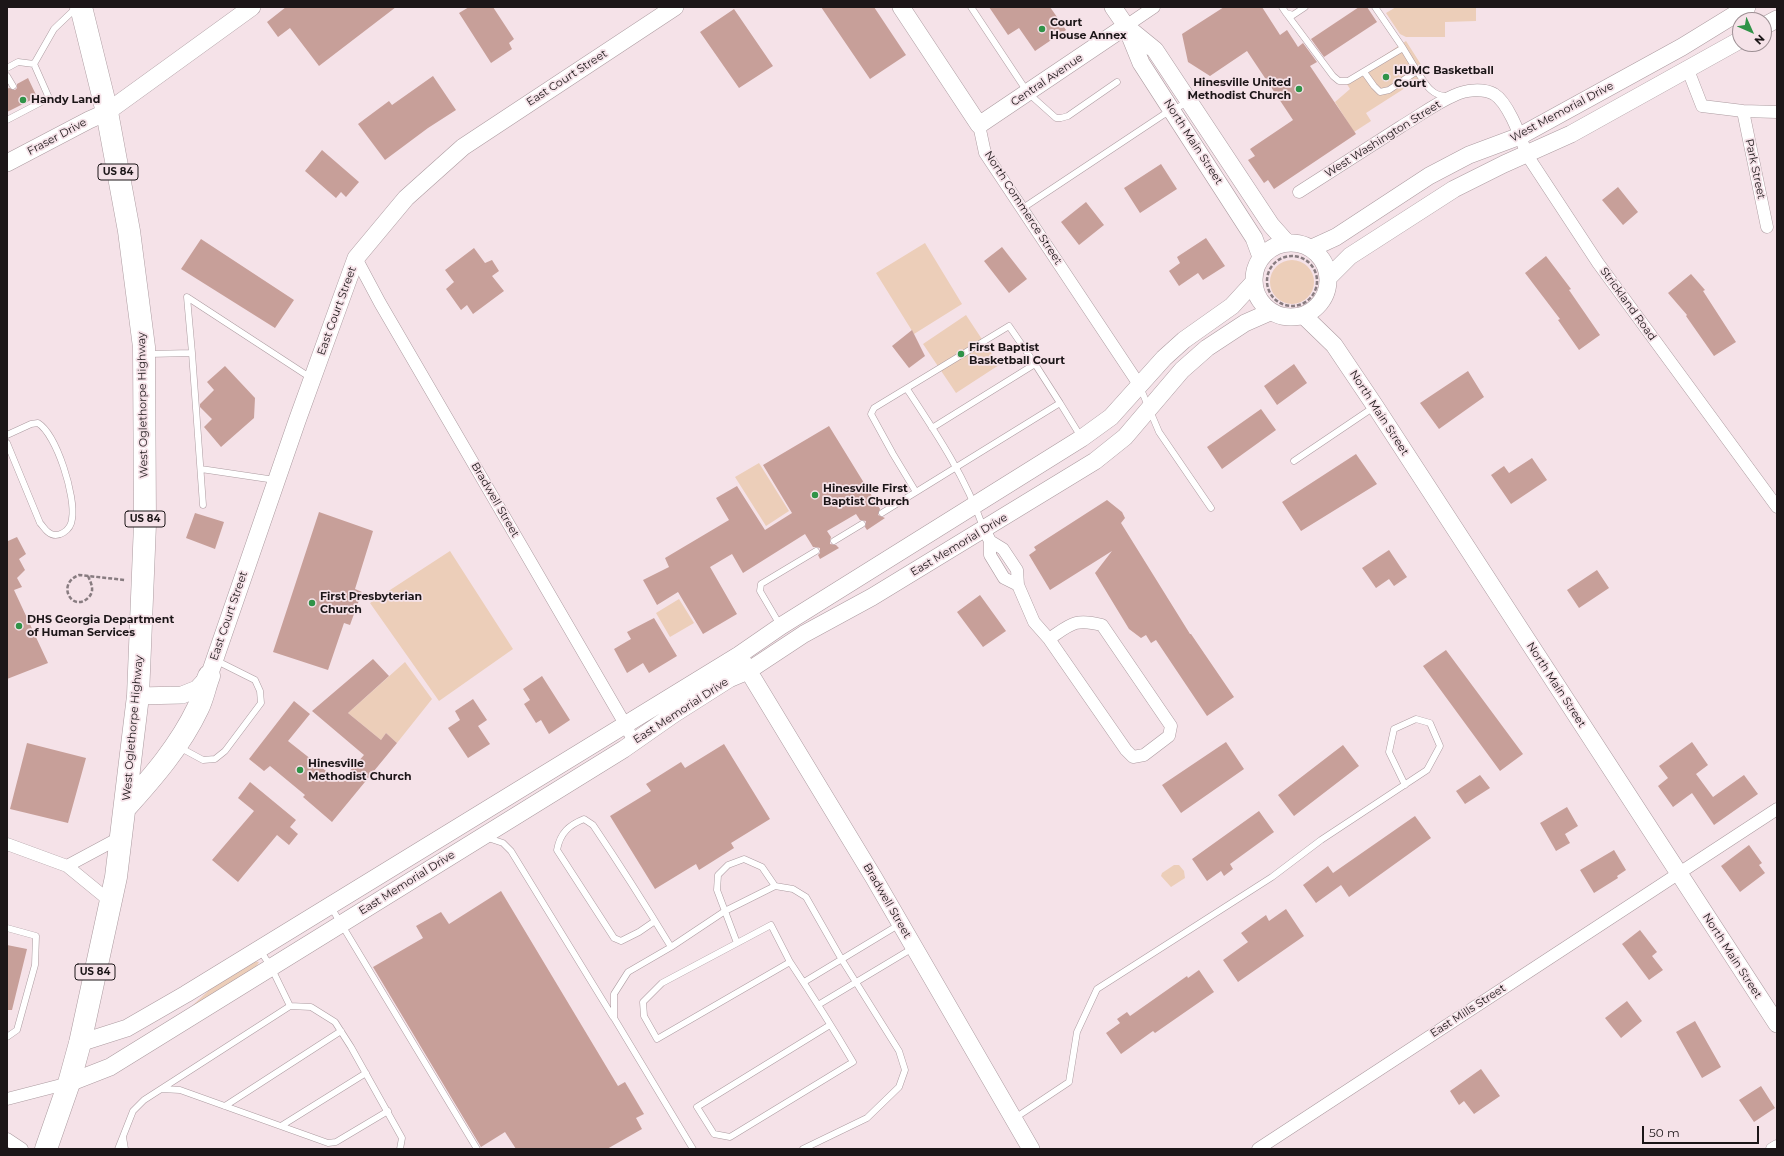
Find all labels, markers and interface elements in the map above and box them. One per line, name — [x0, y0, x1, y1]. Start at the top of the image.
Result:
north arrow — [1732, 12, 1772, 52]
place label: Court House Annex — [1050, 16, 1127, 42]
marker: Court House Annex — [1037, 24, 1047, 34]
text: N — [1752, 32, 1768, 48]
street label: East Court Street — [524, 47, 610, 109]
street label: Central Avenue — [1009, 51, 1085, 109]
place label: HUMC Basketball Court — [1394, 64, 1494, 90]
marker: HUMC Basketball Court — [1381, 72, 1391, 82]
place label: Hinesville United Methodist Church — [1187, 76, 1291, 102]
street label: West Memorial Drive — [1508, 79, 1616, 145]
marker: Hinesville United Methodist Church — [1294, 84, 1304, 94]
place label: Handy Land — [31, 93, 100, 107]
marker: Handy Land — [18, 95, 28, 105]
street label: North Main Street — [1161, 97, 1225, 187]
street label: West Washington Street — [1322, 98, 1444, 180]
street label: Fraser Drive — [25, 116, 89, 158]
street label: Park Street — [1742, 138, 1768, 200]
street label: North Commerce Street — [981, 149, 1065, 267]
road number: US 84 — [98, 164, 138, 180]
street label: East Court Street — [315, 265, 359, 357]
street label: Strickland Road — [1597, 265, 1659, 343]
street label: West Oglethorpe Highway — [135, 332, 151, 478]
place label: First Baptist Basketball Court — [969, 341, 1065, 367]
marker: First Baptist Basketball Court — [956, 349, 966, 359]
street label: North Main Street — [1347, 368, 1411, 458]
street label: Bradwell Street — [468, 460, 522, 540]
place label: Hinesville First Baptist Church — [823, 482, 909, 508]
marker: Hinesville First Baptist Church — [810, 490, 820, 500]
road number: US 84 — [125, 511, 165, 527]
street label: East Memorial Drive — [908, 511, 1010, 579]
street label: East Court Street — [208, 570, 250, 662]
place label: First Presbyterian Church — [320, 590, 422, 616]
marker: First Presbyterian Church — [307, 598, 317, 608]
place label: DHS Georgia Department of Human Services — [27, 613, 174, 639]
marker: DHS Georgia Department of Human Services — [14, 621, 24, 631]
street label: North Main Street — [1524, 640, 1588, 730]
street label: West Oglethorpe Highway — [120, 655, 146, 801]
street label: East Memorial Drive — [631, 675, 731, 747]
place label: Hinesville Methodist Church — [308, 757, 412, 783]
marker: Hinesville Methodist Church — [295, 765, 305, 775]
street label: East Memorial Drive — [357, 848, 457, 918]
street label: Bradwell Street — [860, 861, 914, 941]
street label: North Main Street — [1700, 911, 1764, 1001]
road number: US 84 — [75, 964, 115, 980]
street label: East Mills Street — [1428, 982, 1508, 1040]
scale bar — [1644, 1118, 1761, 1144]
text: 50 m — [1649, 1125, 1680, 1140]

